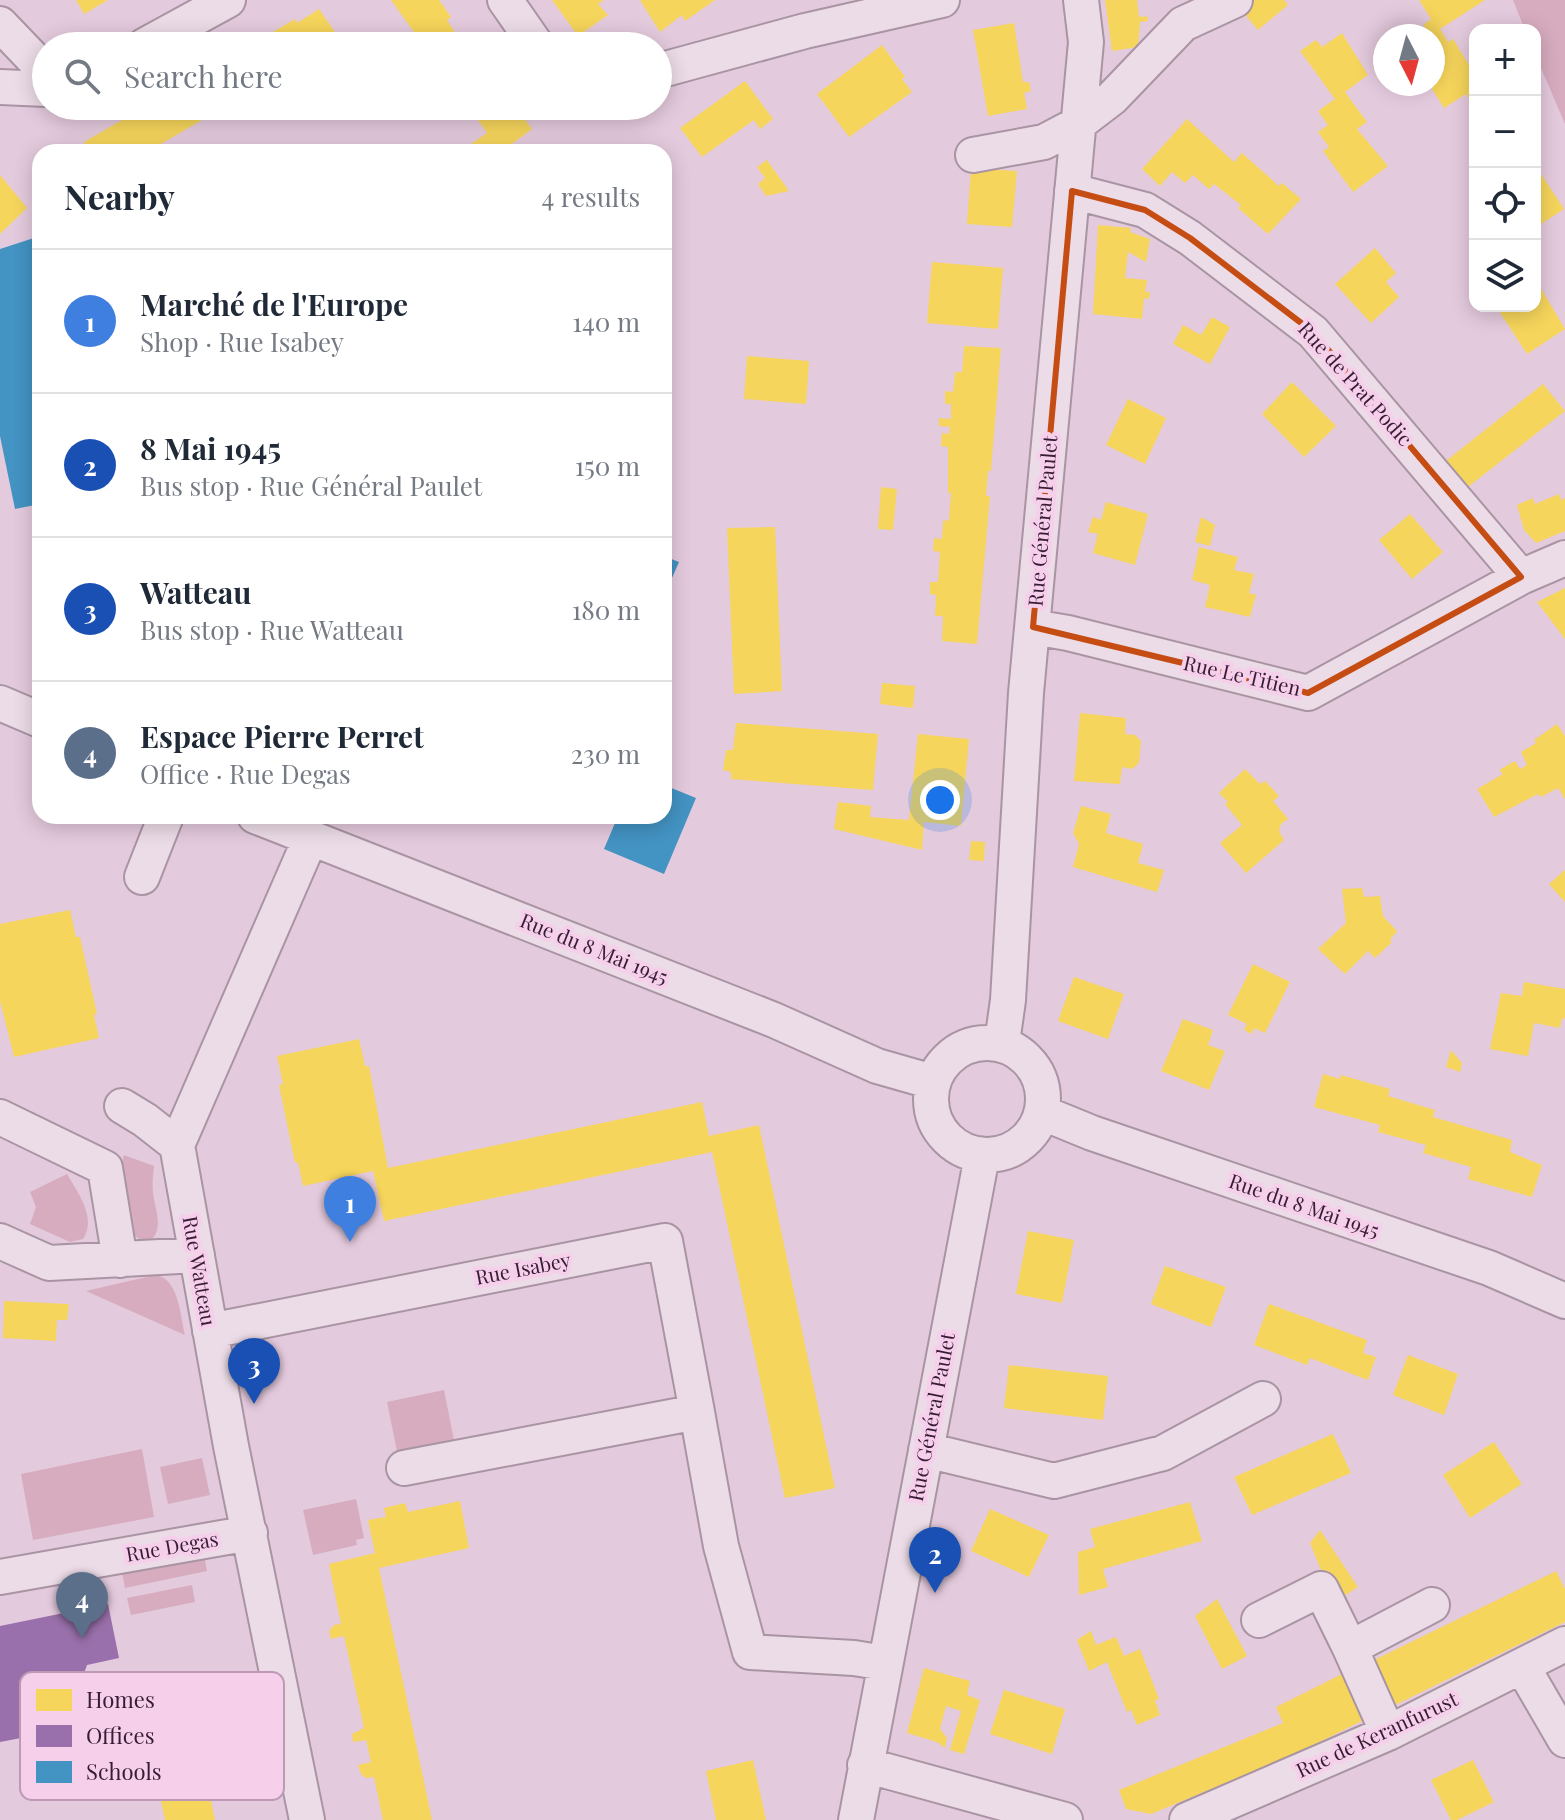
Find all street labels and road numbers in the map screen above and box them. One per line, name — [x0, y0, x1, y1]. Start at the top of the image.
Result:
street label: Rue de Prat Podic — [1293, 315, 1419, 451]
street label: Rue Général Paulet — [1021, 433, 1063, 607]
street label: Rue Le Titien — [1181, 648, 1304, 701]
street label: Rue du 8 Mai 1945 — [517, 906, 672, 990]
street label: Rue du 8 Mai 1945 — [1226, 1166, 1383, 1243]
street label: Rue Watteau — [178, 1214, 223, 1328]
street label: Rue Isabey — [473, 1245, 573, 1290]
street label: Rue Général Paulet — [901, 1329, 960, 1503]
street label: Rue Degas — [123, 1524, 220, 1567]
street label: Rue de Keranfurust — [1291, 1684, 1462, 1783]

